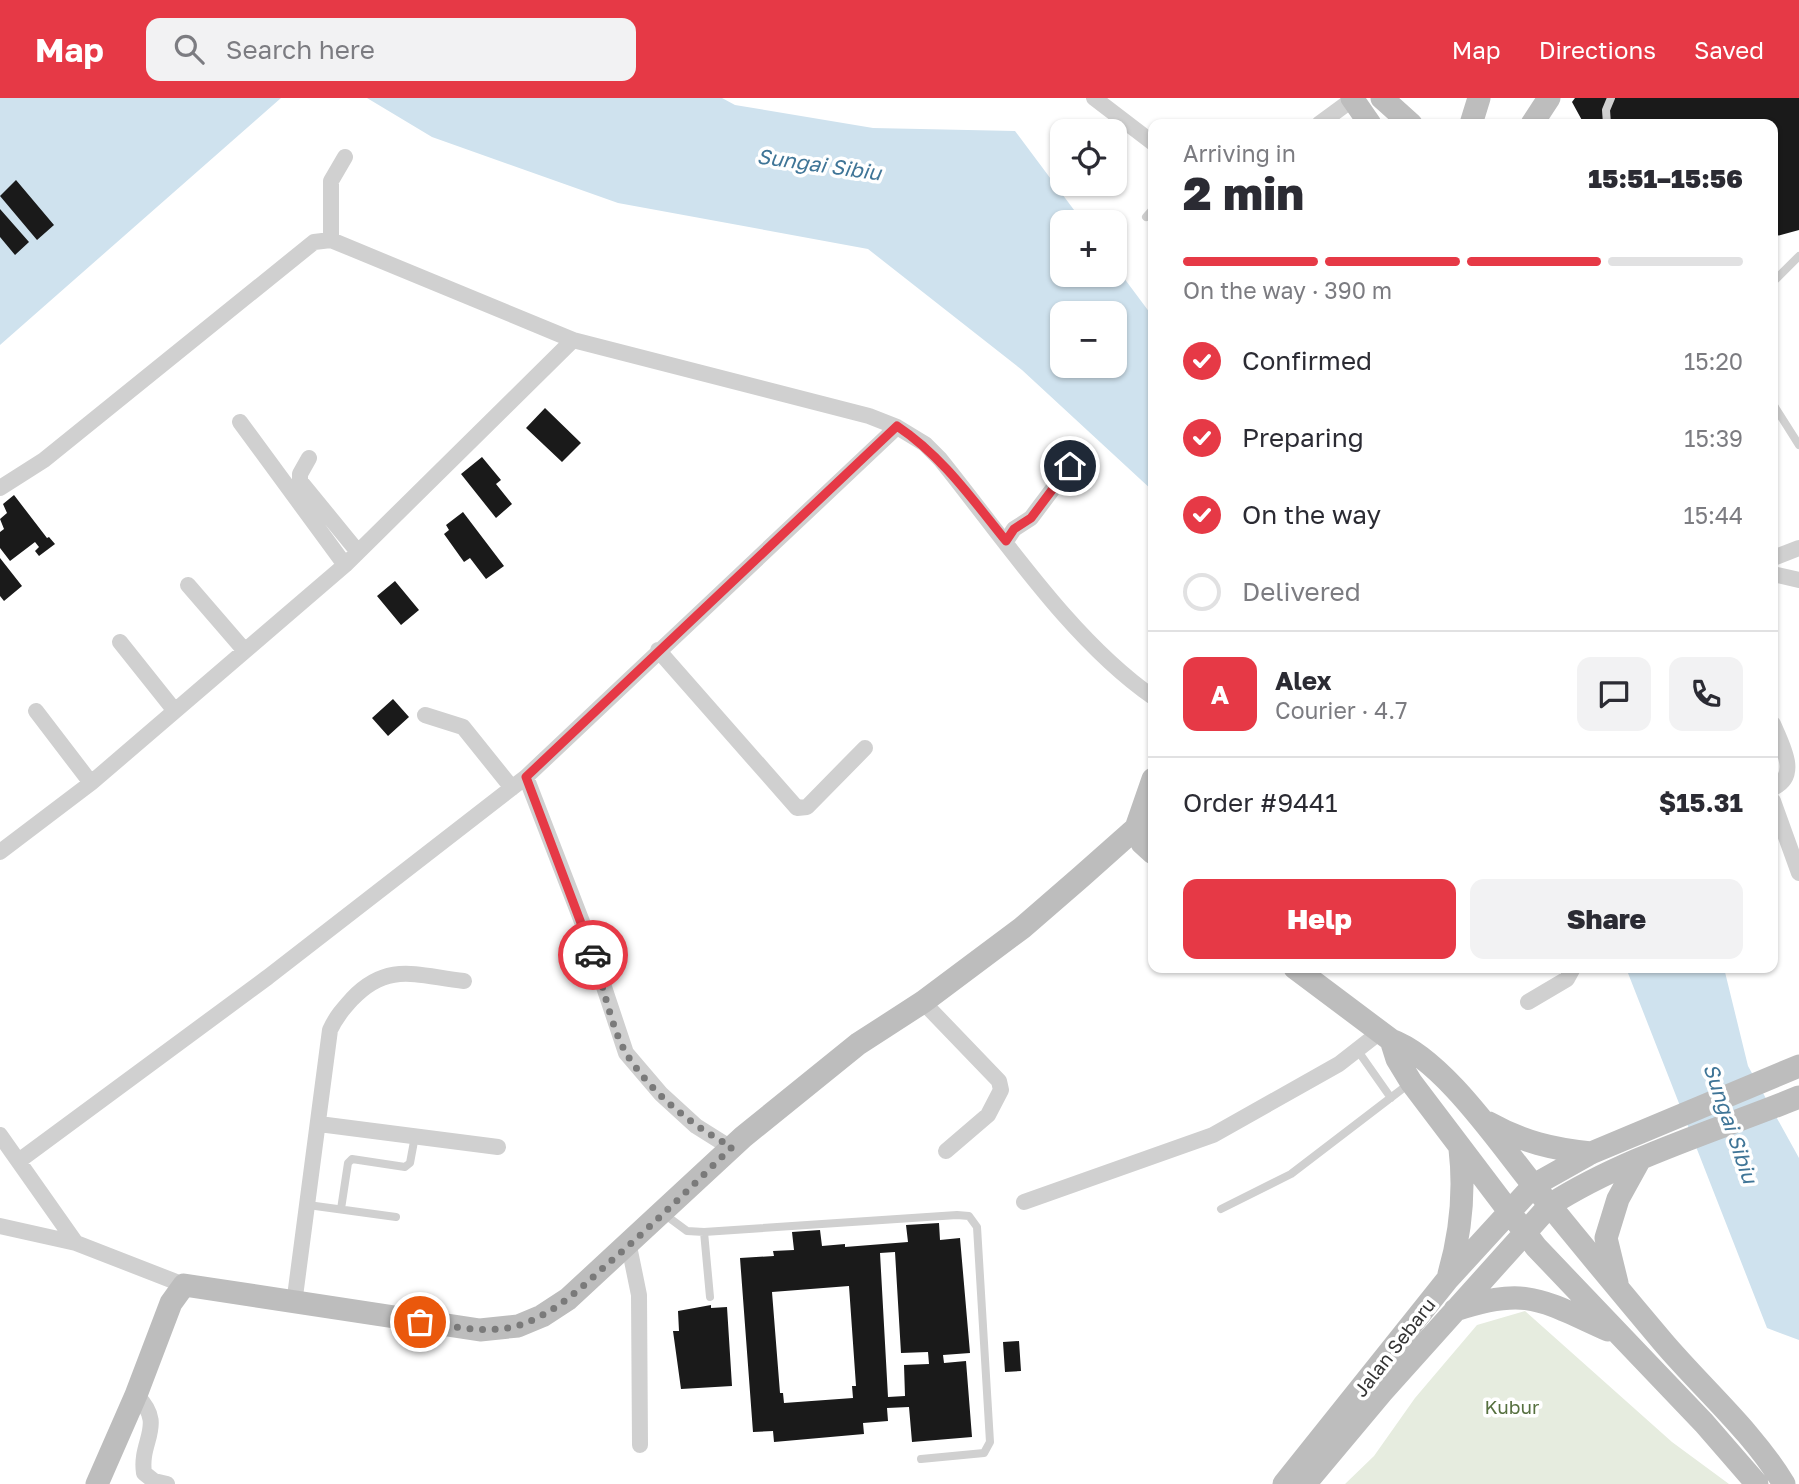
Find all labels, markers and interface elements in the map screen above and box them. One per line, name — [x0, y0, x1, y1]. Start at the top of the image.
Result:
search box — [146, 18, 636, 81]
text: Map — [35, 30, 104, 69]
icon: search — [170, 30, 208, 68]
text: Search here — [226, 34, 375, 65]
text: Map — [1452, 35, 1501, 64]
text: Directions — [1539, 35, 1656, 64]
text: Saved — [1694, 35, 1764, 64]
map controls — [1050, 119, 1127, 378]
button: locate — [1050, 119, 1127, 196]
text: Arriving in — [1183, 139, 1296, 167]
water label: Sungai Sibiu — [755, 142, 884, 186]
text: 15:51–15:56 — [1588, 163, 1743, 194]
text: 2 min — [1183, 165, 1304, 220]
button: + — [1050, 210, 1127, 287]
text: On the way · 390 m — [1183, 276, 1392, 304]
button: − — [1050, 301, 1127, 378]
icon: check — [1183, 342, 1221, 380]
text: Confirmed — [1242, 345, 1372, 376]
text: 15:20 — [1684, 347, 1743, 375]
icon: check — [1183, 419, 1221, 457]
text: Preparing — [1242, 422, 1364, 453]
text: 15:39 — [1684, 424, 1743, 452]
pin — [1040, 436, 1100, 496]
icon: home — [1051, 447, 1089, 485]
icon: check — [1183, 496, 1221, 534]
text: On the way — [1242, 499, 1381, 530]
text: 15:44 — [1684, 501, 1743, 529]
text: Delivered — [1242, 576, 1361, 607]
button: chat — [1577, 657, 1651, 731]
button: phone — [1669, 657, 1743, 731]
text: Alex — [1275, 665, 1332, 696]
text: A — [1211, 679, 1229, 710]
text: Courier · 4.7 — [1275, 696, 1407, 724]
text: Order #9441 — [1183, 787, 1338, 818]
text: $15.31 — [1659, 787, 1743, 818]
button: Help — [1183, 879, 1456, 959]
button: Share — [1470, 879, 1743, 959]
courier — [558, 920, 628, 990]
icon: car — [574, 936, 612, 974]
water label: Sungai Sibiu — [1698, 1060, 1764, 1188]
pin — [390, 1292, 450, 1352]
street label: Jalan Sebaru — [1348, 1293, 1440, 1401]
icon: bag — [401, 1303, 439, 1341]
park label: Kubur — [1485, 1395, 1540, 1418]

